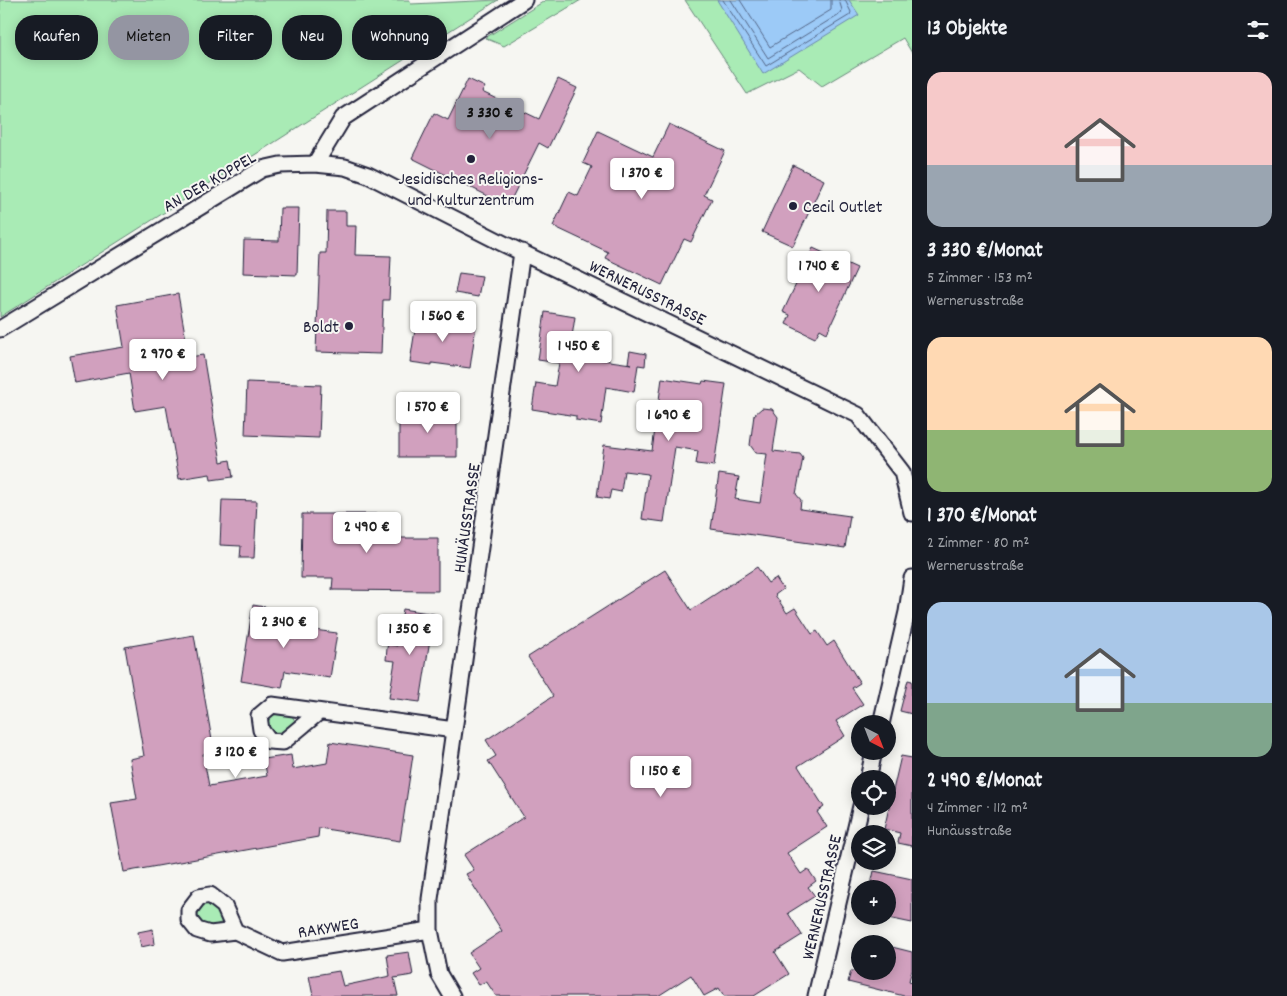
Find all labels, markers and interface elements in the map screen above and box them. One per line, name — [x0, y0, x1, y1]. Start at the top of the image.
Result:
chip: Kaufen — [15, 15, 98, 60]
chip: Mieten — [108, 15, 189, 60]
chip: Filter — [199, 15, 272, 60]
chip: Neu — [282, 15, 342, 60]
chip: Wohnung — [352, 15, 447, 60]
text: 13 Objekte — [927, 15, 1007, 45]
icon: filters — [1244, 16, 1272, 44]
pin: 3 330 € — [444, 98, 536, 140]
text: 3 330 € — [467, 102, 513, 125]
icon: home — [1055, 105, 1145, 195]
street label: AN DER KOPPEL — [159, 146, 262, 220]
marker: Jesidisches Religions- und Kulturzentrum — [465, 153, 477, 165]
pin: 1 370 € — [596, 158, 688, 200]
text: 1 370 € — [621, 162, 663, 185]
place label: Jesidisches Religions- und Kulturzentrum — [398, 168, 544, 214]
place label: Cecil Outlet — [803, 196, 883, 221]
marker: Cecil Outlet — [787, 200, 799, 212]
text: 3 330 €/Monat — [927, 237, 1043, 267]
pin: 1 740 € — [773, 250, 865, 293]
street label: WERNERUSSTRASSE — [584, 255, 710, 333]
text: 1 740 € — [798, 255, 840, 278]
text: 5 Zimmer · 153 m² — [927, 267, 1033, 290]
text: Wernerusstraße — [927, 290, 1024, 313]
pin: 1 560 € — [397, 300, 489, 343]
text: 1 560 € — [421, 305, 465, 328]
place label: Boldt — [303, 316, 339, 341]
marker: Boldt — [343, 320, 355, 332]
pin: 1 450 € — [533, 330, 625, 373]
text: 1 450 € — [558, 335, 600, 358]
pin: 2 970 € — [117, 338, 209, 381]
text: 2 970 € — [140, 343, 186, 366]
icon: home — [1055, 370, 1145, 460]
pin: 1 570 € — [382, 392, 474, 434]
text: 1 570 € — [407, 396, 449, 419]
pin: 1 690 € — [623, 400, 715, 442]
text: 1 690 € — [647, 404, 691, 427]
street label: HUNÄUSSTRASSE — [448, 462, 489, 575]
text: 1 370 €/Monat — [927, 502, 1037, 532]
pin: 2 490 € — [321, 512, 413, 554]
text: 2 490 € — [344, 516, 390, 539]
text: 2 Zimmer · 80 m² — [927, 532, 1029, 555]
text: Wernerusstraße — [927, 555, 1024, 578]
pin: 2 340 € — [238, 606, 330, 649]
text: 2 340 € — [261, 611, 307, 634]
pin: 1 350 € — [364, 614, 456, 656]
text: 1 350 € — [389, 618, 432, 641]
icon: home — [1055, 635, 1145, 725]
north arrow — [851, 715, 896, 760]
map controls — [851, 715, 896, 980]
pin: 3 120 € — [190, 736, 282, 779]
text: 3 120 € — [215, 741, 257, 764]
pin: 1 150 € — [615, 756, 707, 798]
text: 1 150 € — [641, 760, 681, 783]
text: 2 490 €/Monat — [927, 767, 1042, 797]
button: locate — [851, 770, 896, 815]
text: 4 Zimmer · 112 m² — [927, 797, 1028, 820]
text: Hunäusstraße — [927, 820, 1012, 843]
button: layers — [851, 825, 896, 870]
street label: WERNERUSSTRASSE — [797, 833, 850, 962]
button: + — [851, 880, 896, 925]
street label: RAKYWEG — [296, 912, 361, 947]
button: − — [851, 935, 896, 980]

